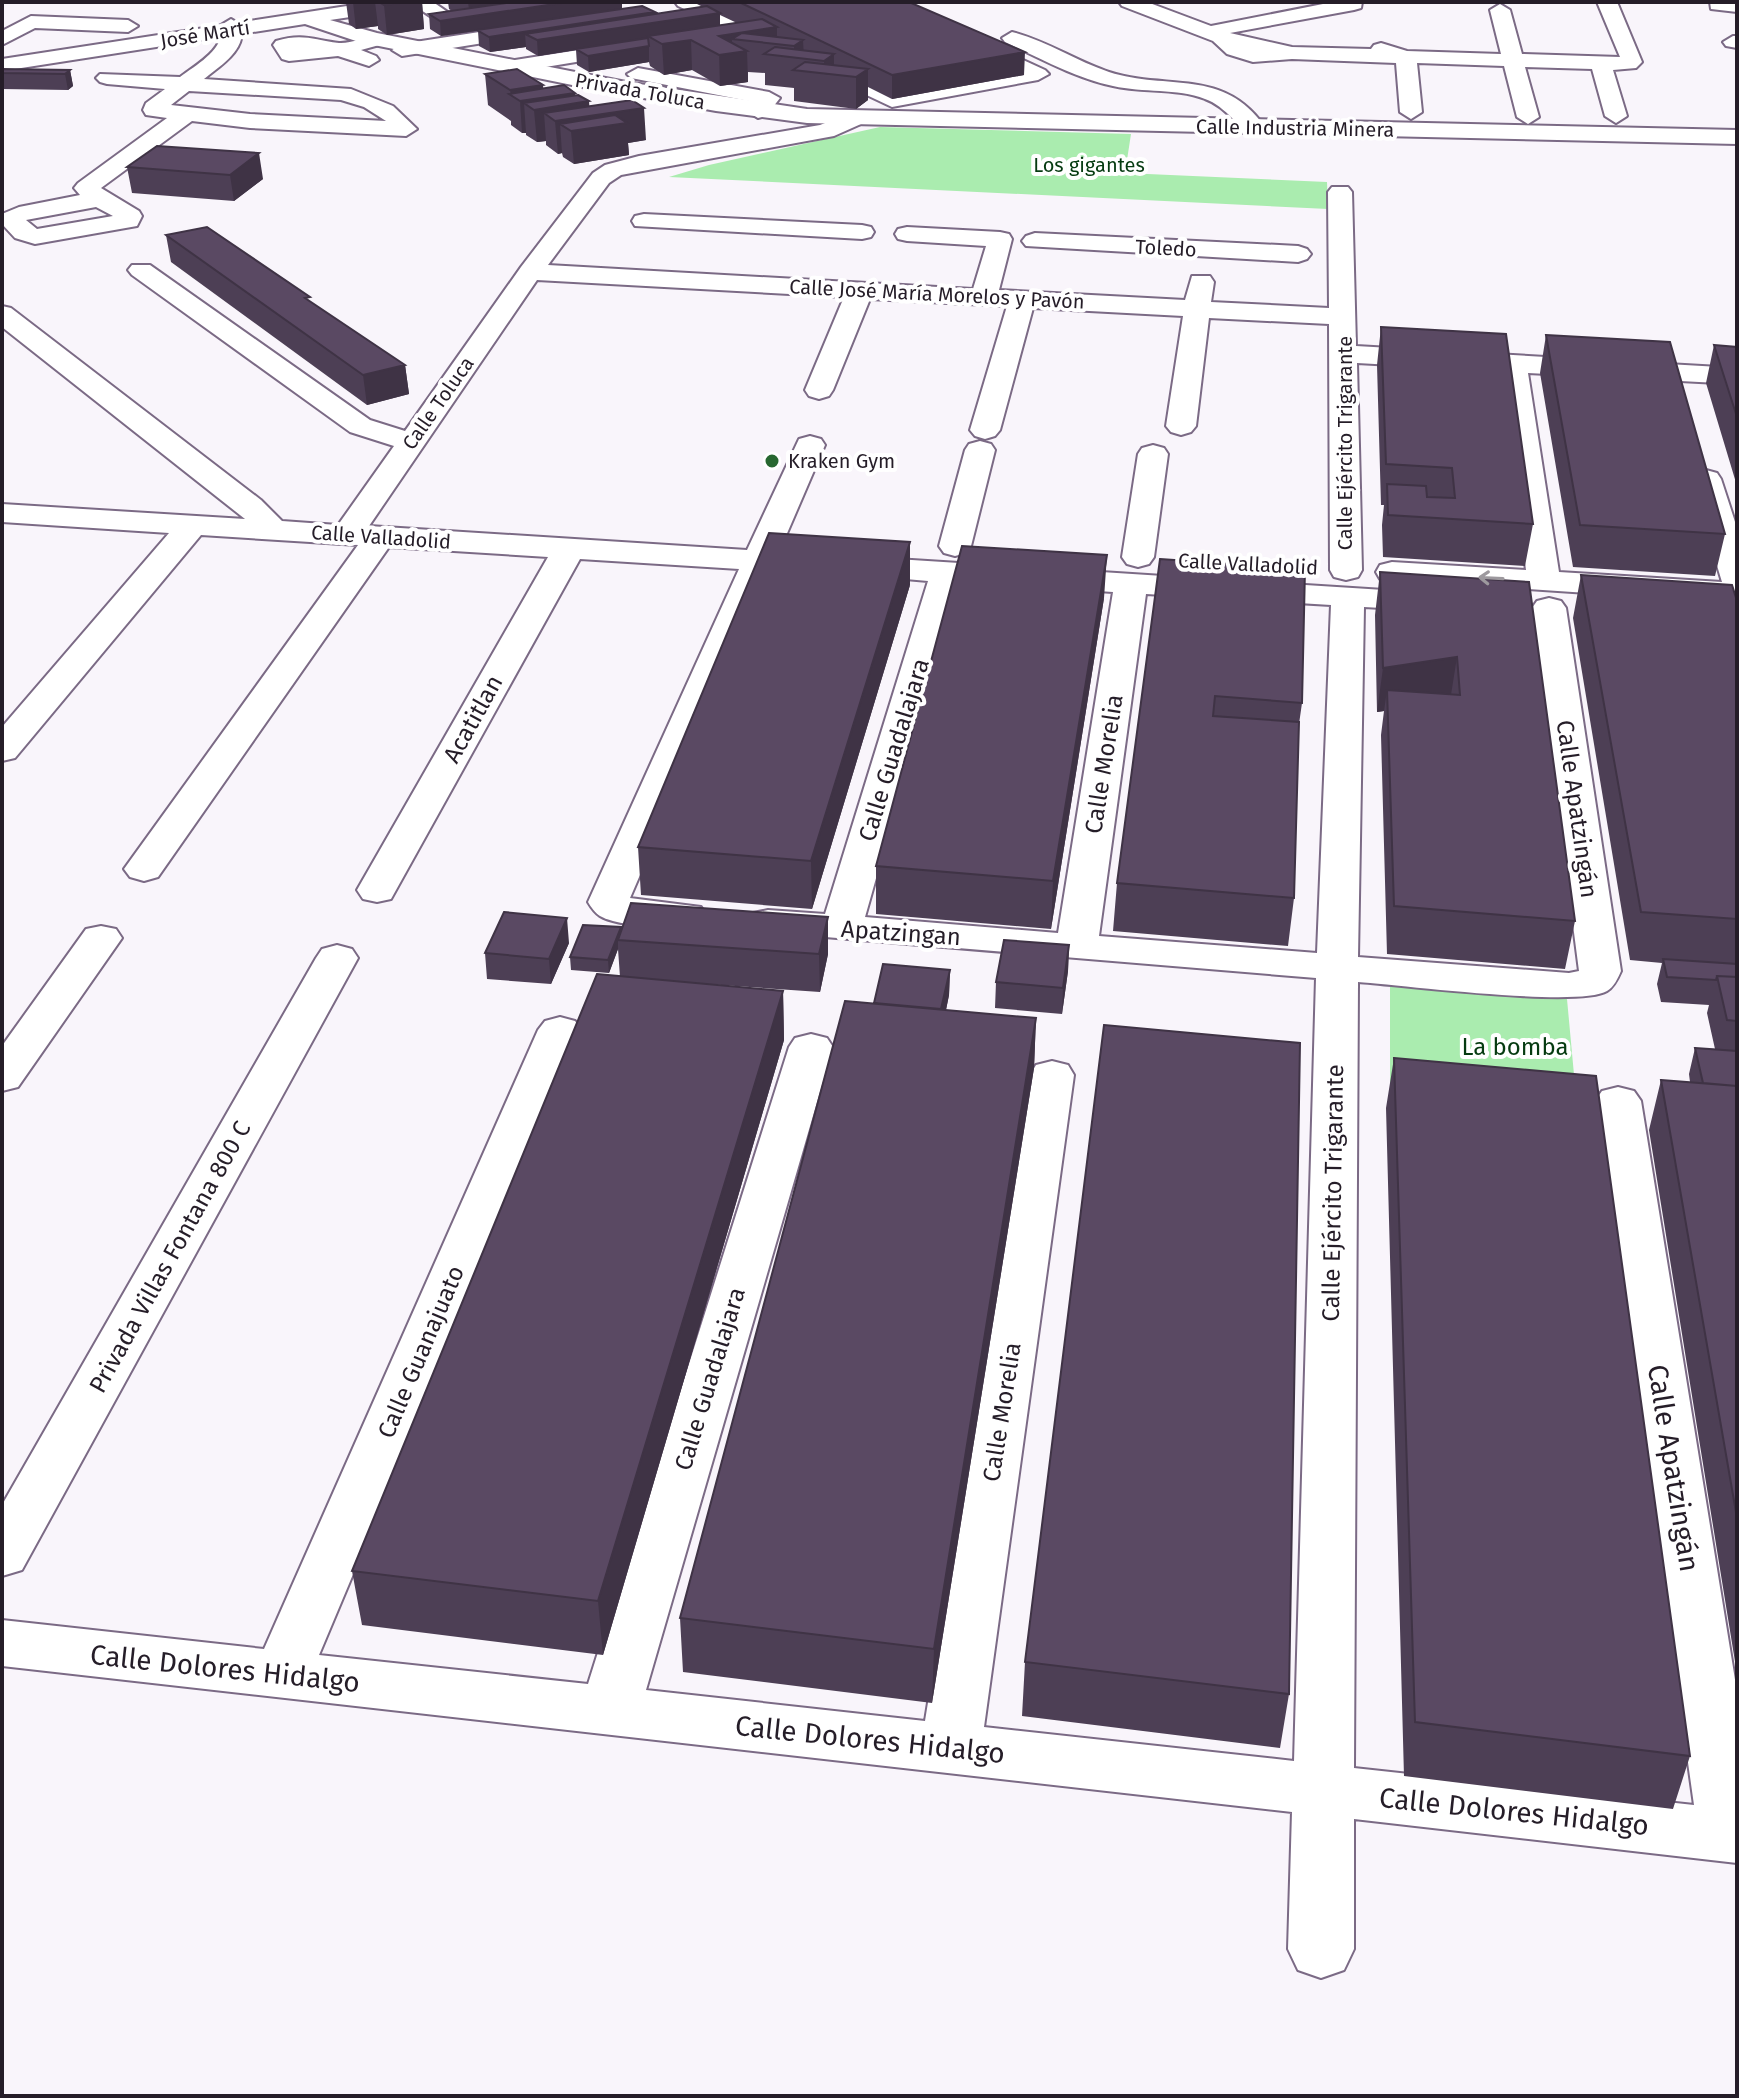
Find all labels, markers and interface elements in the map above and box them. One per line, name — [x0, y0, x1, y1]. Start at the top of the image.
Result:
street label: José Martí — [159, 15, 252, 53]
street label: Privada Toluca — [573, 68, 707, 114]
street label: Calle Industria Minera — [1196, 114, 1394, 142]
park label: Los gigantes — [1033, 153, 1145, 177]
street label: Toledo — [1135, 234, 1197, 262]
street label: Calle José María Morelos y Pavón — [789, 274, 1085, 314]
street label: Calle Ejército Trigarante — [1333, 336, 1357, 550]
street label: Calle Toluca — [397, 352, 479, 454]
place label: Kraken Gym — [788, 449, 895, 473]
marker: Kraken Gym — [763, 452, 781, 470]
street label: Calle Valladolid — [310, 520, 452, 554]
street label: Calle Valladolid — [1177, 548, 1319, 580]
one-way arrow — [1478, 571, 1505, 586]
street label: Calle Guadalajara — [853, 655, 935, 845]
street label: Acatitlan — [437, 670, 509, 768]
street label: Calle Morelia — [1079, 692, 1129, 836]
street label: Calle Apatzingán — [1551, 718, 1603, 900]
street label: Apatzingan — [840, 915, 962, 951]
park label: La bomba — [1461, 1033, 1569, 1061]
street label: Calle Ejército Trigarante — [1317, 1064, 1349, 1322]
street label: Privada Villas Fontana 800 C — [84, 1116, 256, 1398]
street label: Calle Guanajuato — [372, 1262, 470, 1442]
street label: Calle Guadalajara — [669, 1284, 751, 1474]
street label: Calle Morelia — [977, 1340, 1027, 1484]
street label: Calle Apatzingán — [1641, 1362, 1706, 1574]
street label: Calle Dolores Hidalgo — [88, 1638, 362, 1699]
street label: Calle Dolores Hidalgo — [733, 1709, 1007, 1770]
street label: Calle Dolores Hidalgo — [1377, 1781, 1651, 1842]

